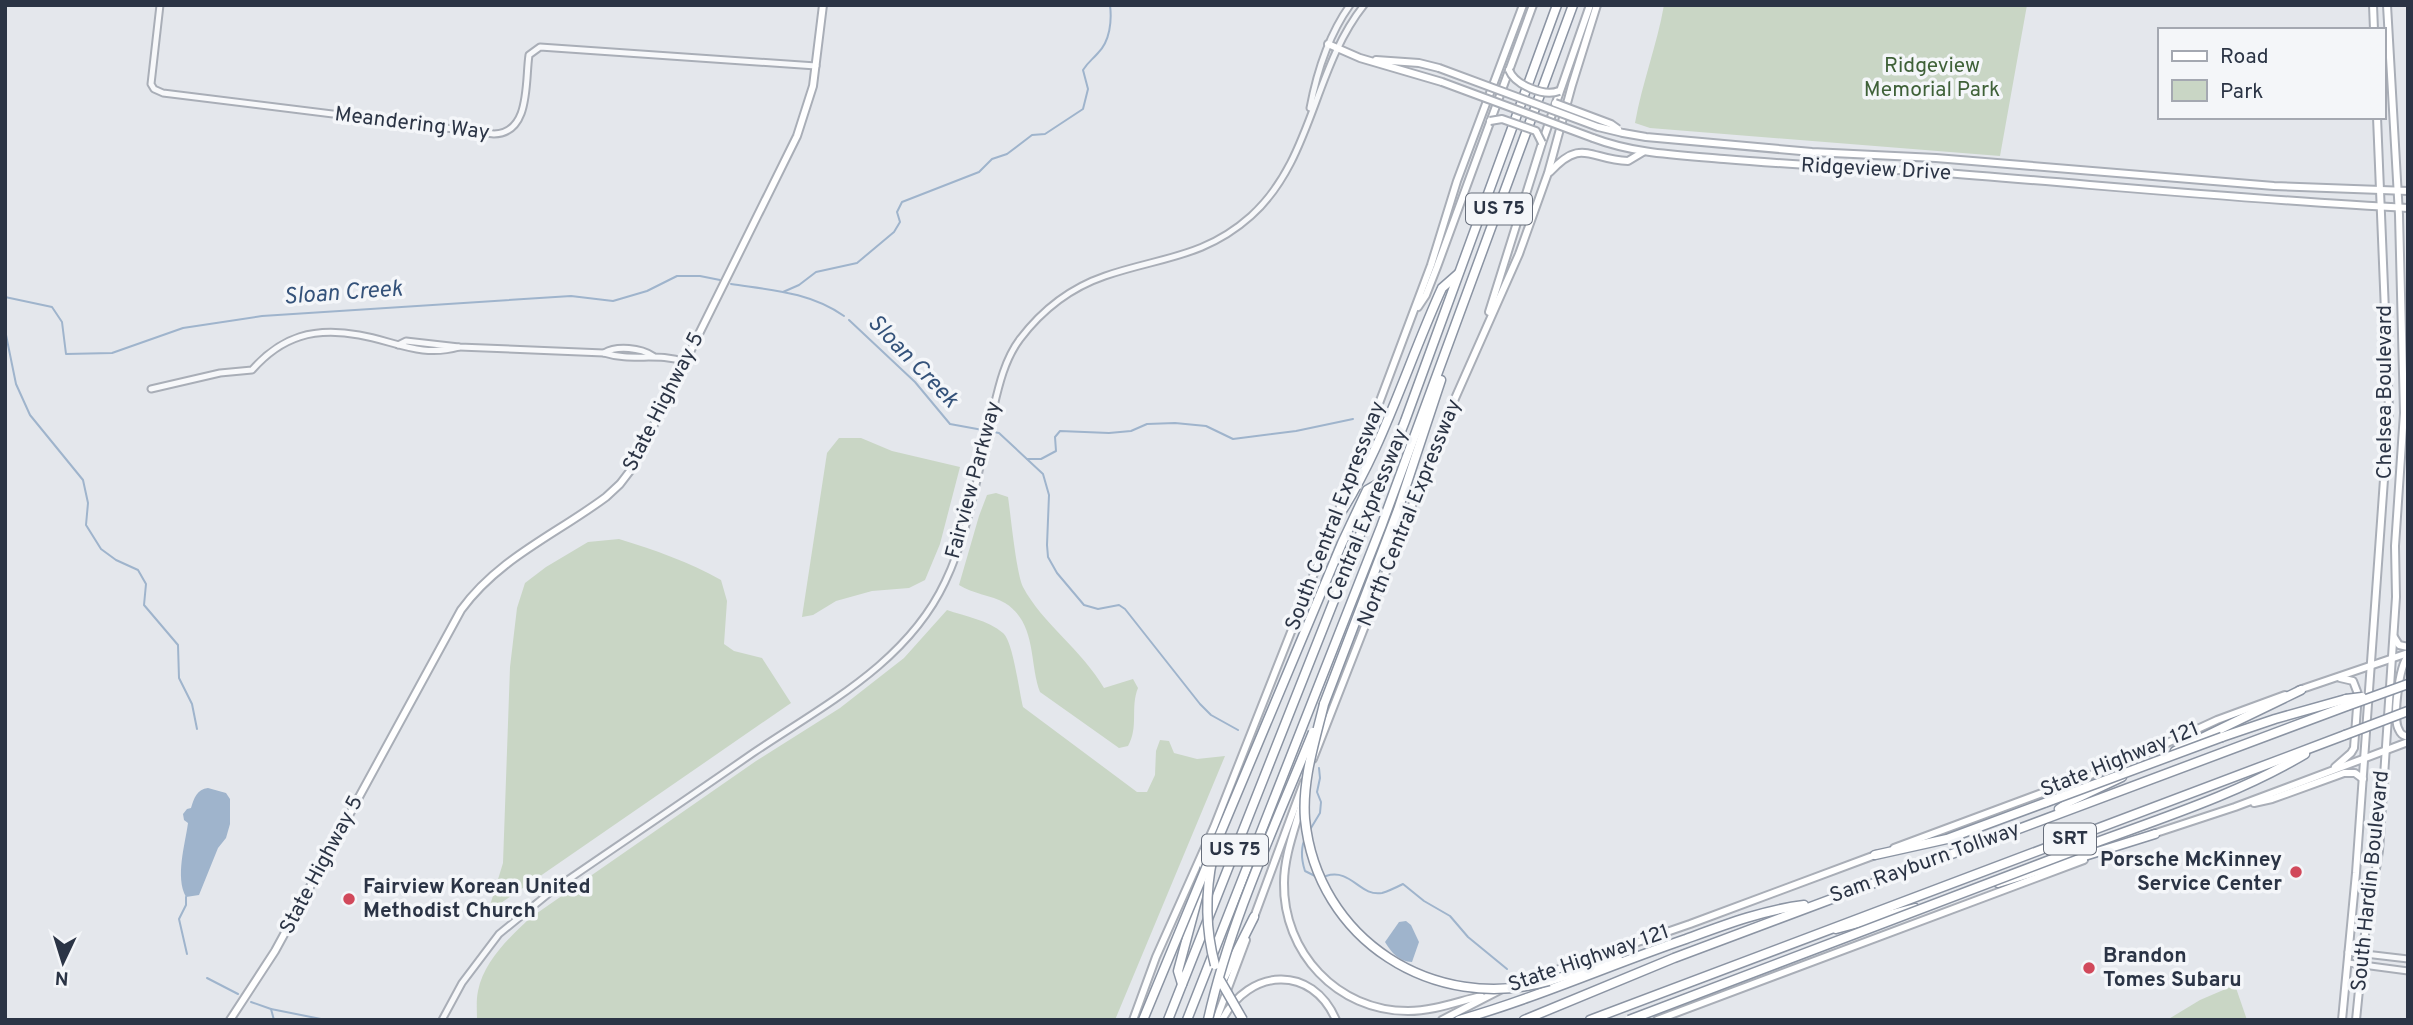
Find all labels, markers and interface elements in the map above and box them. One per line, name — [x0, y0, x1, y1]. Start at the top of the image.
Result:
legend — [2158, 28, 2385, 119]
text: Road — [2220, 44, 2269, 71]
park label: Ridgeview Memorial Park — [1864, 53, 2000, 104]
text: Park — [2220, 79, 2263, 106]
street label: Meandering Way — [333, 101, 491, 147]
street label: Ridgeview Drive — [1800, 153, 1952, 187]
road number: US 75 — [1466, 194, 1532, 224]
water label: Sloan Creek — [283, 275, 404, 313]
street label: Chelsea Boulevard — [2372, 305, 2399, 479]
water label: Sloan Creek — [860, 309, 964, 415]
street label: State Highway 5 — [617, 328, 711, 476]
street label: North Central Expressway — [1353, 396, 1467, 630]
street label: South Central Expressway — [1280, 397, 1392, 635]
street label: Fairview Parkway — [940, 398, 1008, 562]
street label: Central Expressway — [1322, 425, 1414, 605]
street label: State Highway 121 — [2037, 716, 2203, 804]
street label: South Hardin Boulevard — [2346, 769, 2396, 993]
street label: State Highway 5 — [274, 791, 370, 939]
street label: Sam Rayburn Tollway — [1826, 816, 2024, 910]
road number: SRT — [2044, 824, 2096, 854]
road number: US 75 — [1202, 834, 1268, 866]
place label: Porsche McKinney Service Center — [2100, 847, 2282, 898]
marker: Porsche McKinney Service Center — [2288, 864, 2304, 880]
place label: Fairview Korean United Methodist Church — [363, 874, 591, 925]
marker: Fairview Korean United Methodist Church — [341, 891, 357, 907]
street label: State Highway 121 — [1505, 919, 1673, 999]
north arrow — [28, 927, 98, 997]
place label: Brandon Tomes Subaru — [2103, 943, 2242, 994]
marker: Brandon Tomes Subaru — [2081, 960, 2097, 976]
text: N — [54, 965, 70, 989]

